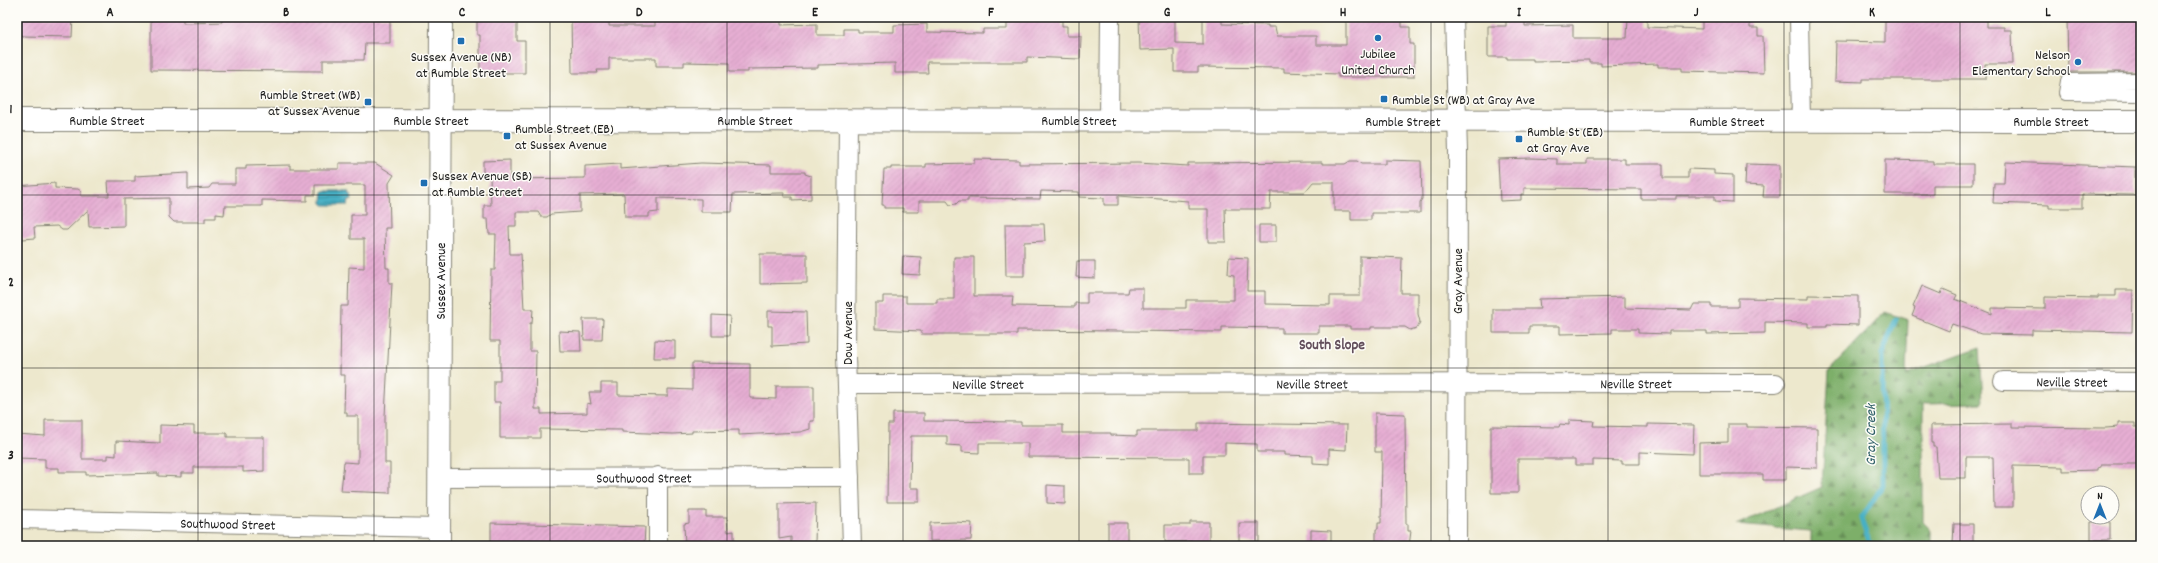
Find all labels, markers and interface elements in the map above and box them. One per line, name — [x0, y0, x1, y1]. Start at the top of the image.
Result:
text: A — [106, 4, 114, 23]
text: B — [283, 4, 289, 23]
text: C — [459, 4, 466, 23]
text: D — [636, 4, 643, 23]
text: E — [812, 4, 819, 23]
text: F — [988, 4, 994, 23]
text: G — [1164, 4, 1171, 23]
text: H — [1340, 4, 1347, 23]
text: I — [1517, 4, 1522, 23]
text: J — [1694, 4, 1699, 23]
text: K — [1869, 4, 1875, 23]
text: L — [2045, 4, 2051, 23]
marker: Jubilee United Church — [1373, 33, 1383, 43]
marker: Sussex Avenue (NB) at Rumble Street — [456, 36, 466, 46]
place label: Jubilee United Church — [1341, 45, 1415, 81]
place label: Nelson Elementary School — [1972, 46, 2071, 82]
place label: Sussex Avenue (NB) at Rumble Street — [411, 48, 512, 84]
marker: Nelson Elementary School — [2073, 57, 2083, 67]
place label: Rumble Street (WB) at Sussex Avenue — [260, 86, 360, 122]
place label: Rumble St (WB) at Gray Ave — [1392, 91, 1535, 111]
marker: Rumble St (WB) at Gray Ave — [1379, 94, 1389, 104]
marker: Rumble Street (WB) at Sussex Avenue — [363, 97, 373, 107]
text: 1 — [10, 101, 13, 120]
street label: Rumble Street — [69, 112, 145, 132]
street label: Rumble Street — [393, 112, 469, 132]
street label: Rumble Street — [717, 112, 793, 132]
street label: Rumble Street — [1041, 112, 1117, 133]
street label: Rumble Street — [1365, 113, 1441, 133]
street label: Rumble Street — [1689, 113, 1765, 133]
street label: Rumble Street — [2013, 113, 2089, 133]
place label: Rumble Street (EB) at Sussex Avenue — [515, 120, 614, 156]
place label: Rumble St (EB) at Gray Ave — [1527, 123, 1603, 159]
marker: Rumble Street (EB) at Sussex Avenue — [502, 131, 512, 141]
marker: Rumble St (EB) at Gray Ave — [1514, 134, 1524, 144]
place label: Sussex Avenue (SB) at Rumble Street — [432, 167, 532, 203]
marker: Sussex Avenue (SB) at Rumble Street — [419, 178, 429, 188]
street label: Sussex Avenue — [432, 242, 452, 320]
street label: Gray Avenue — [1449, 248, 1469, 314]
text: 2 — [8, 274, 14, 293]
street label: Dow Avenue — [839, 301, 859, 365]
district label: South Slope — [1299, 335, 1365, 357]
street label: Neville Street — [2036, 373, 2108, 394]
street label: Neville Street — [1276, 375, 1348, 396]
street label: Neville Street — [1600, 375, 1672, 395]
street label: Neville Street — [952, 376, 1024, 396]
water label: Gray Creek — [1861, 402, 1883, 466]
text: 3 — [8, 447, 14, 466]
street label: Southwood Street — [596, 469, 692, 490]
north arrow — [2080, 485, 2120, 525]
text: N — [2097, 489, 2103, 505]
street label: Southwood Street — [180, 514, 276, 537]

